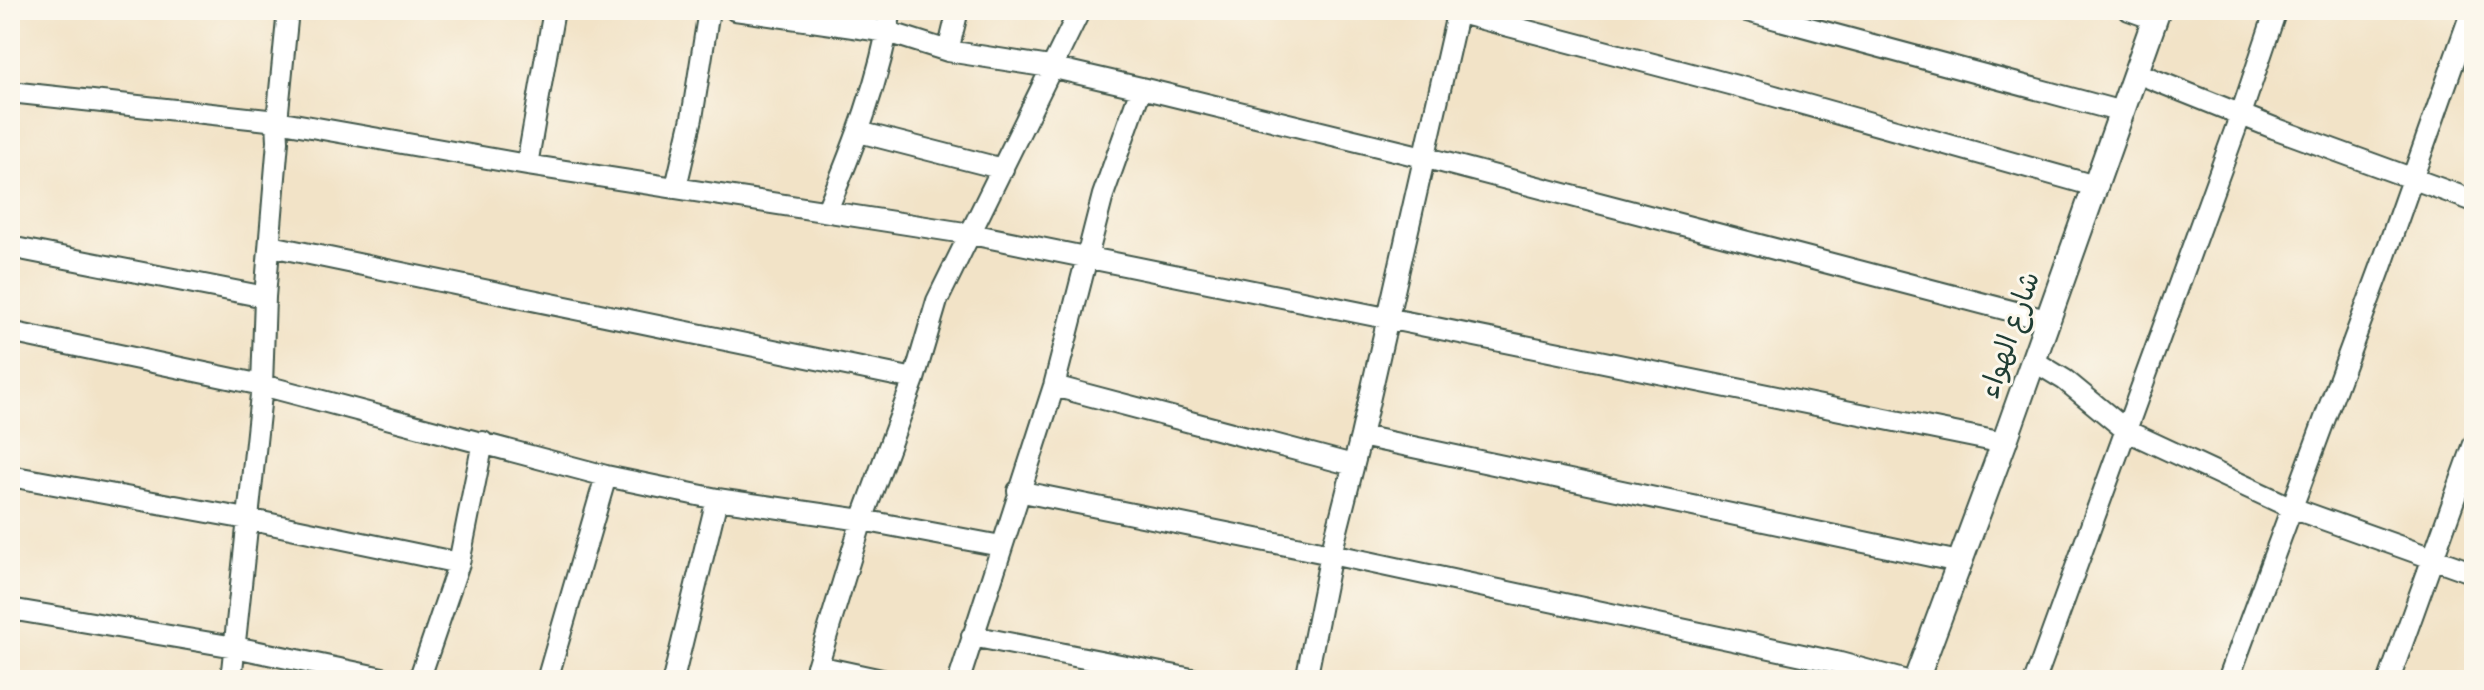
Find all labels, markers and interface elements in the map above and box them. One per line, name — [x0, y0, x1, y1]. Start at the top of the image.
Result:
street label: شارع الهواء — [1972, 267, 2049, 403]

